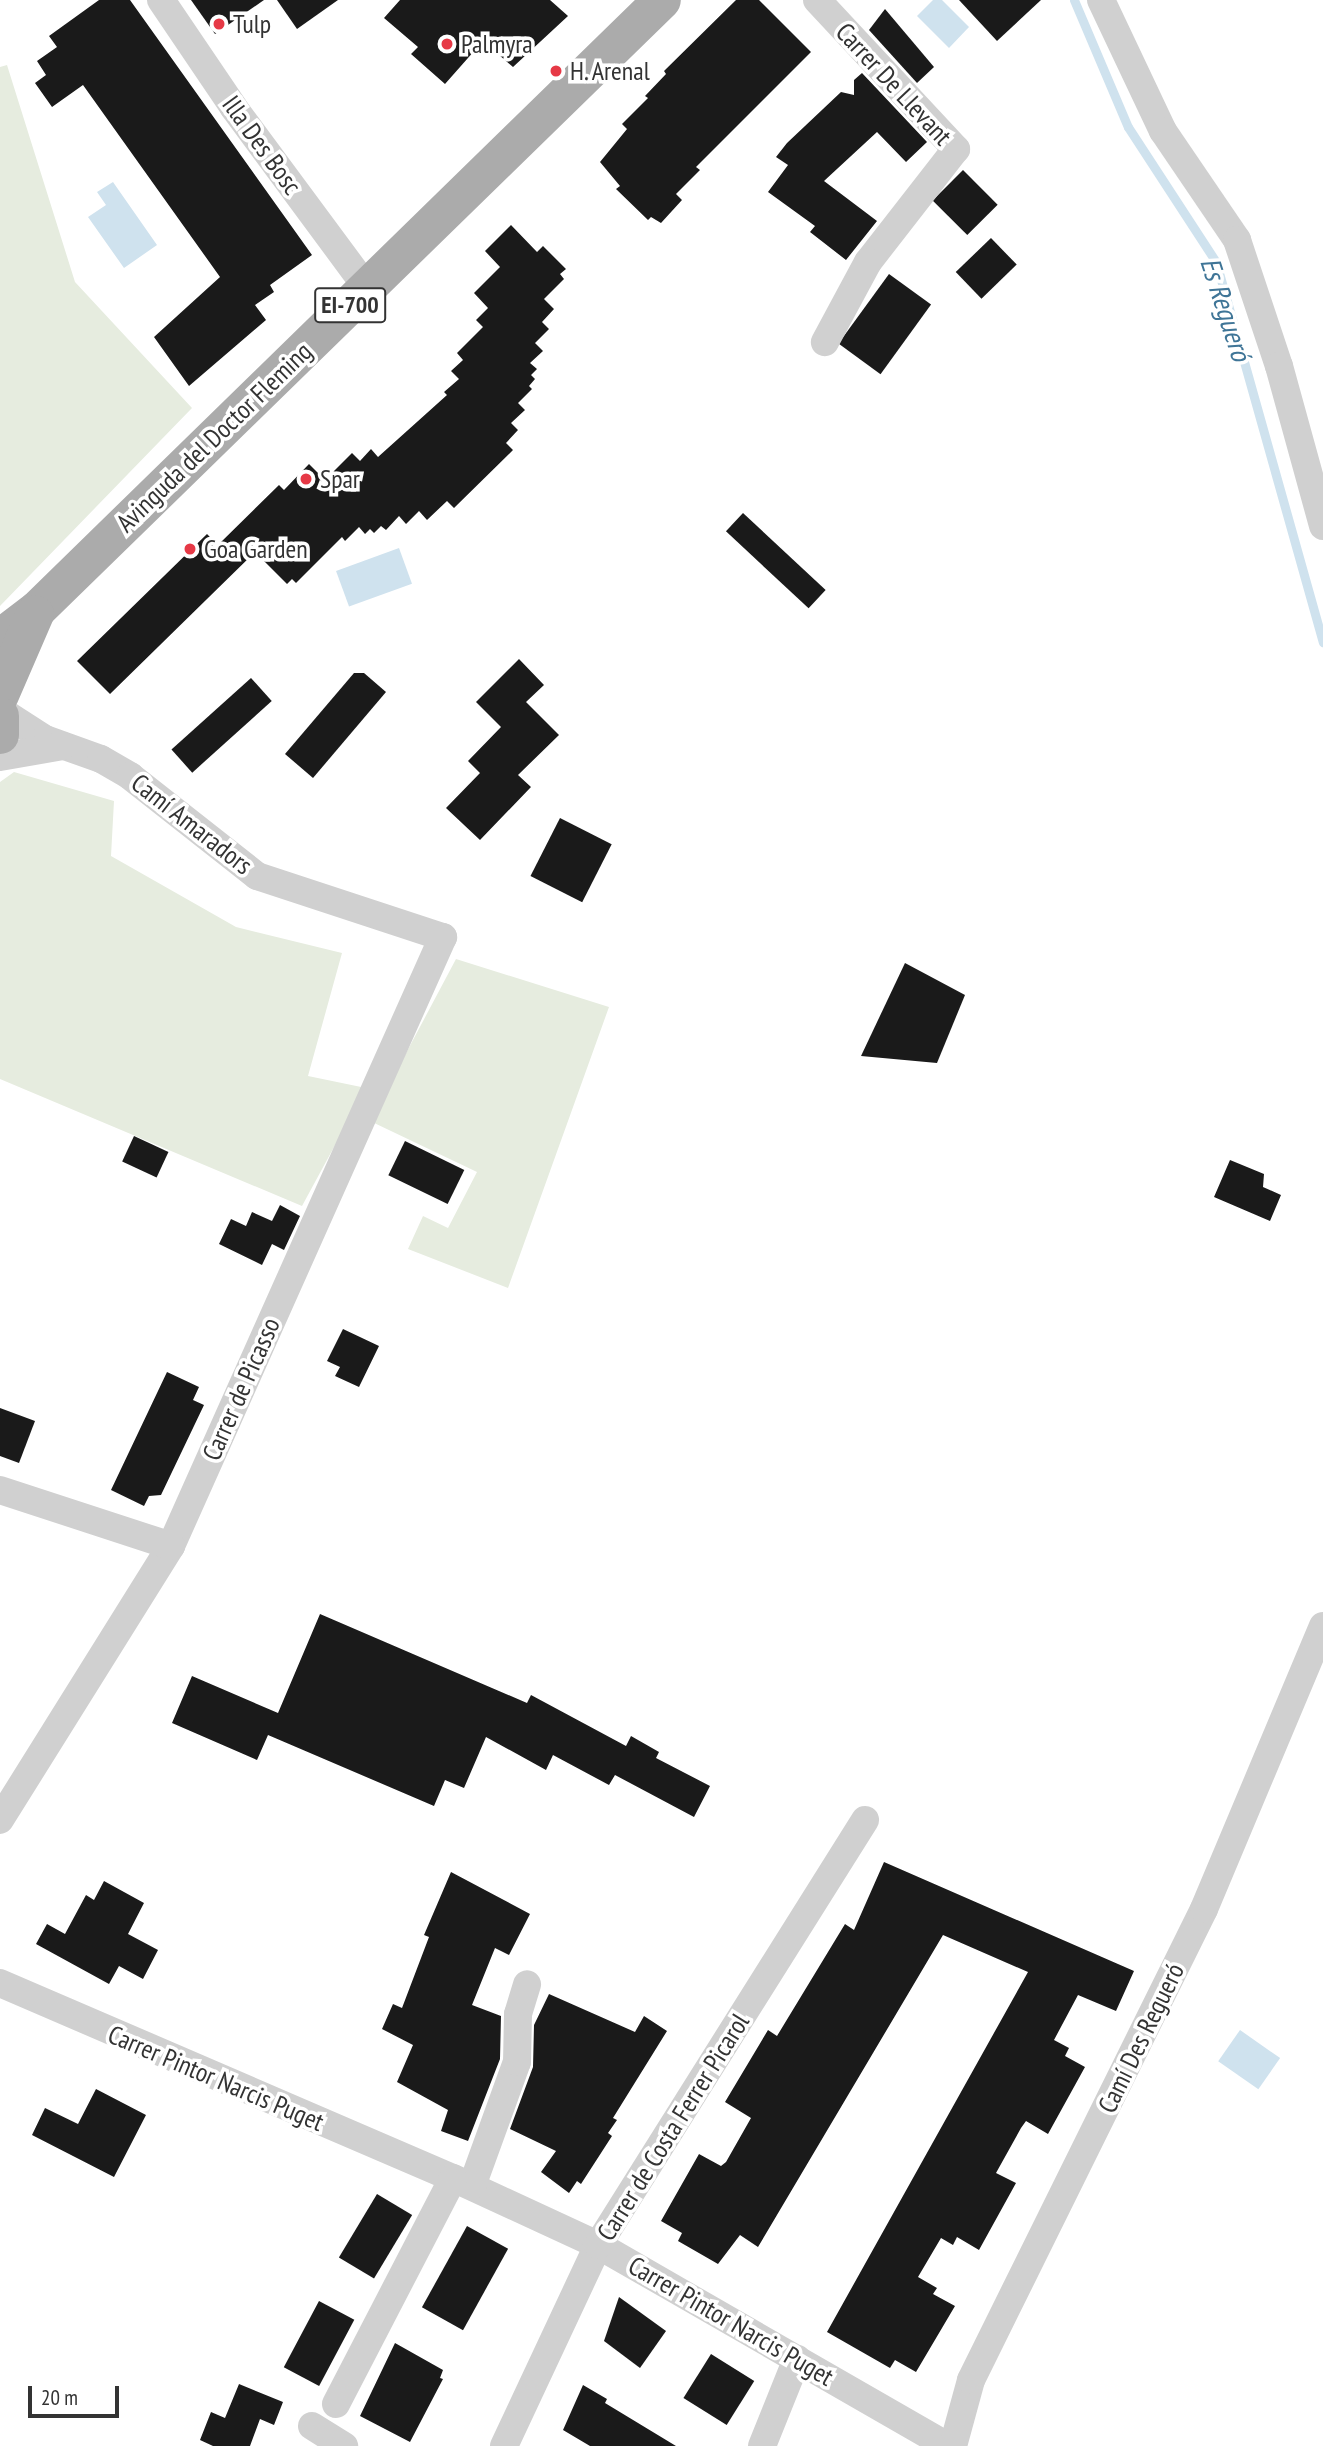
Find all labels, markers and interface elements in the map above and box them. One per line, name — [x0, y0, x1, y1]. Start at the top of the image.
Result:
place label: Tulp — [233, 8, 271, 40]
marker: Tulp — [211, 16, 227, 32]
street label: Carrer De Llevant — [830, 16, 958, 152]
place label: Palmyra — [461, 28, 533, 60]
marker: Palmyra — [439, 36, 455, 52]
place label: H. Arenal — [570, 55, 652, 87]
marker: H. Arenal — [548, 63, 564, 79]
street label: Illa Des Bosc — [216, 90, 308, 200]
water label: Es Regueró — [1194, 253, 1258, 365]
road number: EI-700 — [313, 284, 387, 326]
street label: Avinguda del Doctor Fleming — [110, 336, 318, 538]
place label: Spar — [320, 463, 360, 495]
marker: Spar — [298, 471, 314, 487]
place label: Goa Garden — [204, 533, 308, 565]
marker: Goa Garden — [182, 541, 198, 557]
street label: Camí Amaradors — [125, 767, 259, 881]
street label: Carrer de Picasso — [196, 1313, 286, 1465]
street label: Camí Des Regueró — [1091, 1958, 1191, 2118]
street label: Carrer de Costa Ferrer Picarol — [590, 2008, 756, 2246]
street label: Carrer Pintor Narcis Puget — [103, 2018, 329, 2138]
street label: Carrer Pintor Narcis Puget — [623, 2250, 839, 2392]
scale bar — [32, 2372, 122, 2416]
text: 20 m — [41, 2384, 78, 2411]

